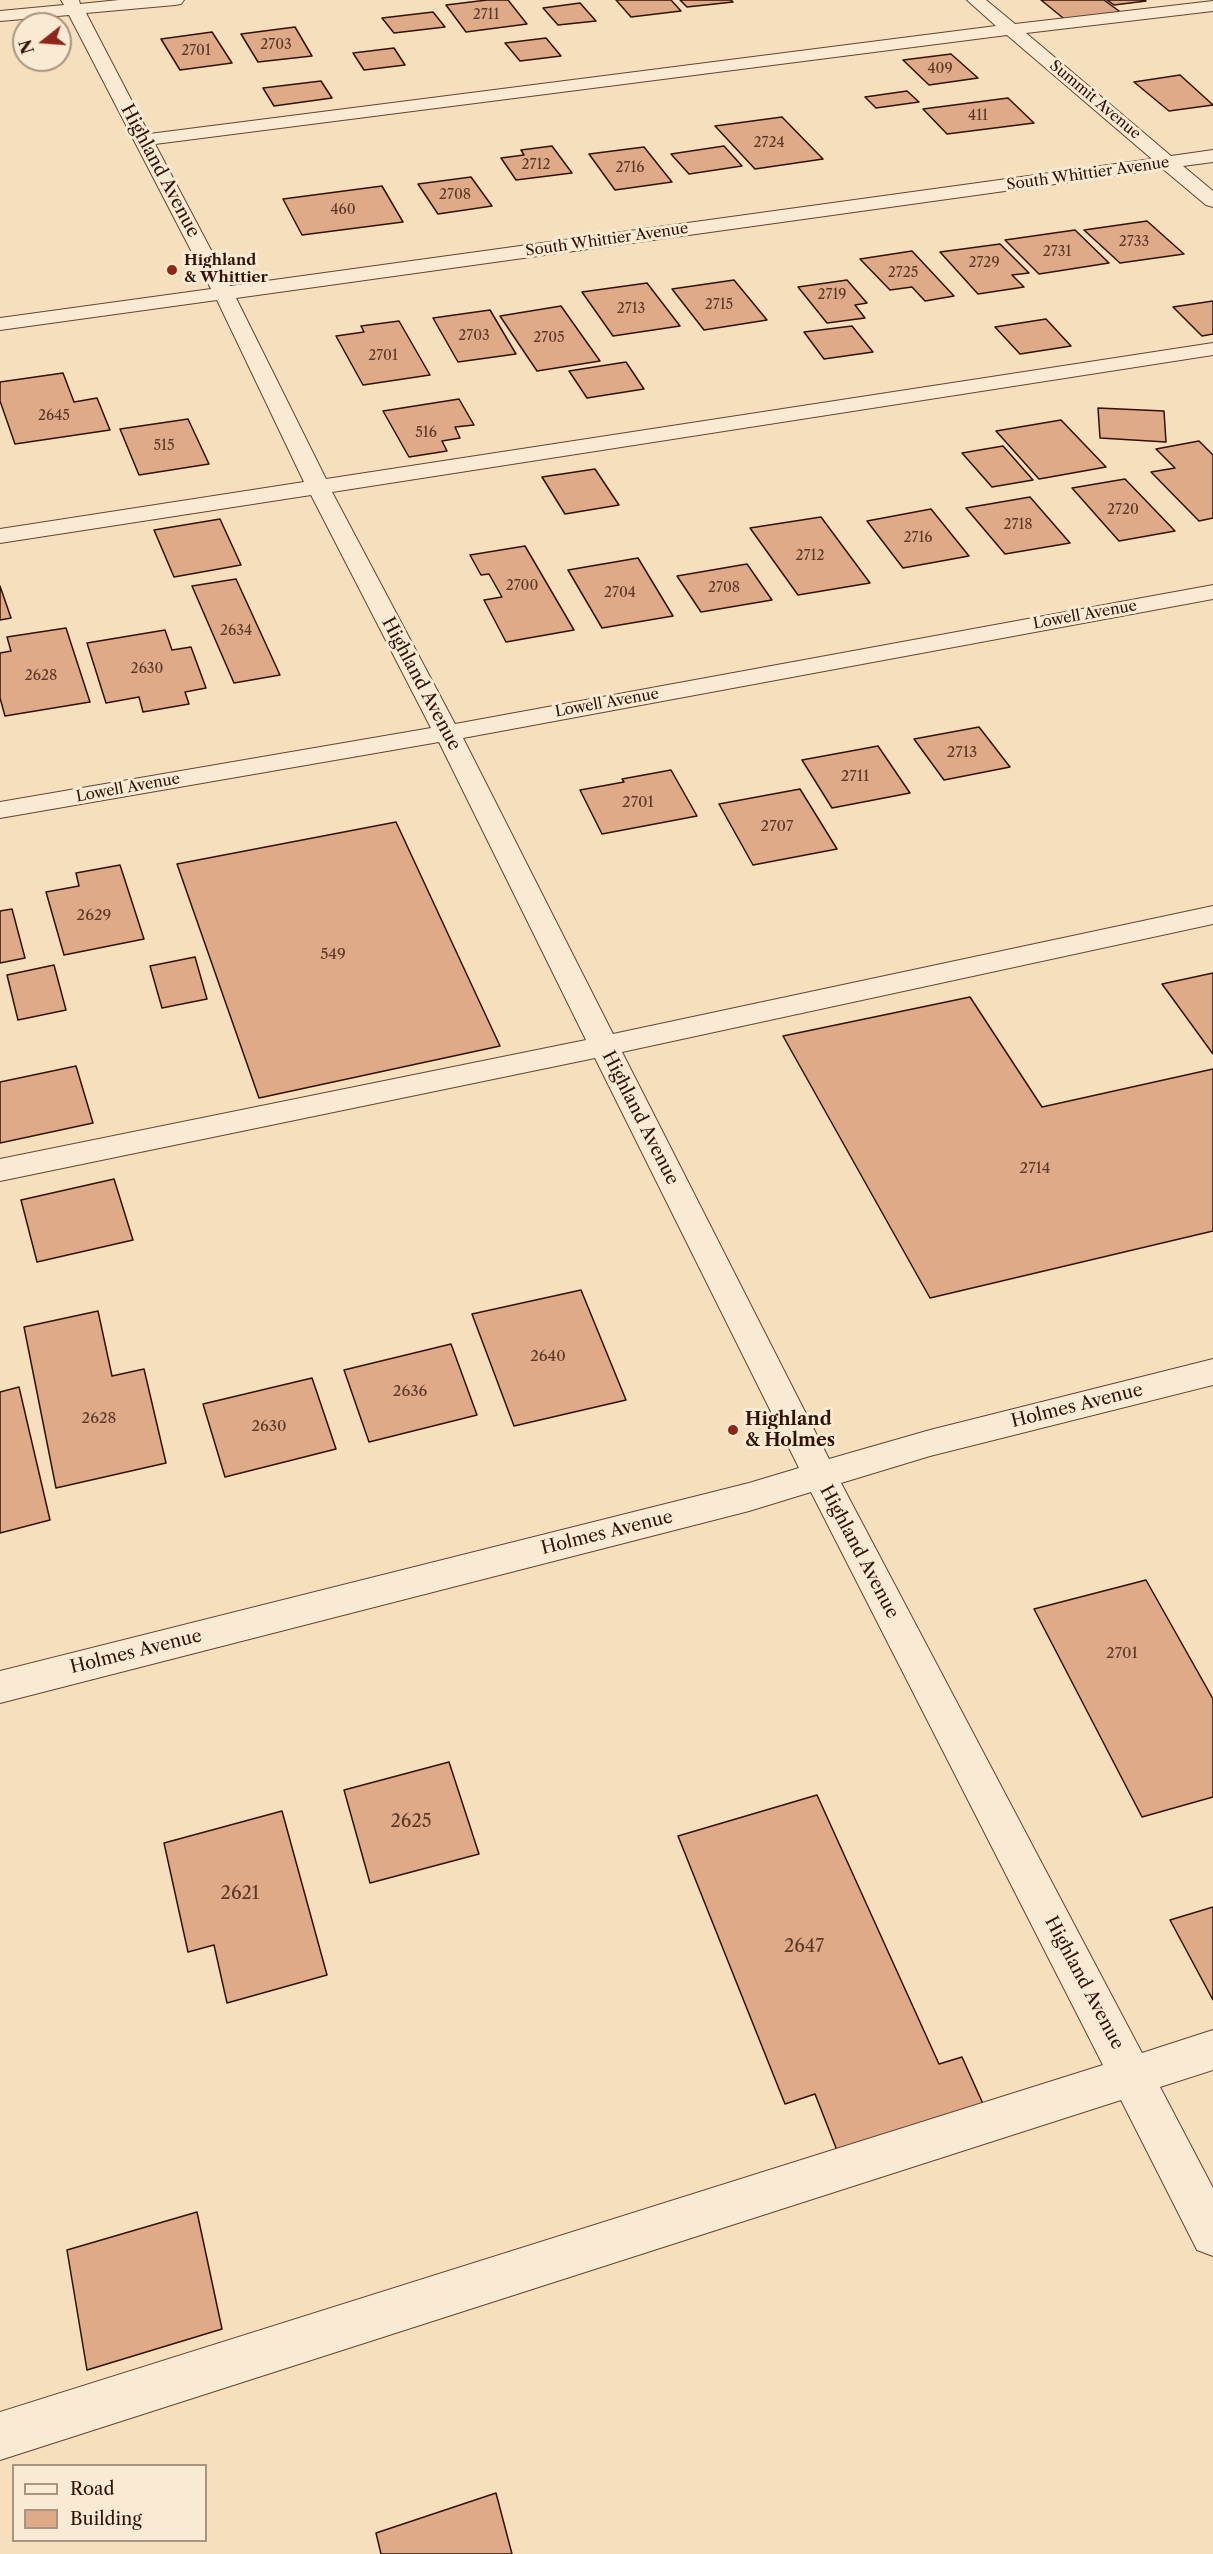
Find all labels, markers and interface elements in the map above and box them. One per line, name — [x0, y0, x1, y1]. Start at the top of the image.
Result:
house number: 2711 — [473, 7, 499, 23]
north arrow — [12, 12, 72, 72]
text: N — [15, 37, 38, 56]
house number: 2703 — [260, 37, 292, 53]
house number: 2701 — [181, 43, 211, 59]
street label: Summit Avenue — [1046, 57, 1144, 143]
house number: 409 — [927, 61, 953, 77]
street label: Highland Avenue — [116, 101, 204, 241]
house number: 411 — [968, 108, 988, 124]
house number: 2724 — [753, 135, 785, 151]
street label: South Whittier Avenue — [1006, 154, 1170, 194]
house number: 2712 — [522, 157, 550, 173]
house number: 2716 — [615, 160, 645, 176]
house number: 2708 — [439, 187, 471, 203]
house number: 460 — [330, 202, 356, 218]
street label: South Whittier Avenue — [525, 220, 689, 260]
house number: 2733 — [1119, 234, 1149, 250]
house number: 2731 — [1043, 244, 1071, 260]
place label: Highland & Whittier — [184, 252, 268, 287]
house number: 2729 — [968, 255, 1000, 271]
marker: Highland & Whittier — [165, 263, 179, 277]
house number: 2725 — [888, 265, 918, 281]
house number: 2719 — [817, 287, 847, 303]
house number: 2715 — [705, 297, 733, 313]
house number: 2713 — [617, 301, 645, 317]
house number: 2703 — [458, 328, 490, 344]
house number: 2705 — [533, 330, 565, 346]
house number: 2701 — [368, 348, 398, 364]
house number: 2645 — [38, 408, 70, 424]
house number: 516 — [415, 425, 437, 441]
house number: 515 — [153, 438, 175, 454]
house number: 2720 — [1107, 502, 1139, 518]
house number: 2718 — [1003, 517, 1033, 533]
house number: 2716 — [903, 530, 933, 546]
house number: 2712 — [796, 548, 824, 564]
house number: 2700 — [506, 578, 538, 594]
house number: 2708 — [708, 580, 740, 596]
house number: 2704 — [604, 585, 636, 601]
street label: Lowell Avenue — [1032, 597, 1138, 633]
street label: Highland Avenue — [377, 614, 465, 754]
house number: 2634 — [220, 623, 252, 639]
house number: 2630 — [131, 661, 163, 677]
house number: 2628 — [25, 668, 57, 684]
street label: Lowell Avenue — [554, 685, 660, 721]
house number: 2713 — [947, 744, 977, 762]
house number: 2711 — [841, 768, 869, 786]
street label: Lowell Avenue — [75, 770, 181, 806]
house number: 2701 — [622, 794, 654, 812]
house number: 2707 — [761, 818, 793, 836]
house number: 2629 — [77, 907, 111, 925]
house number: 549 — [320, 946, 346, 964]
street label: Highland Avenue — [597, 1047, 683, 1189]
house number: 2714 — [1020, 1160, 1050, 1178]
house number: 2640 — [530, 1348, 566, 1366]
street label: Holmes Avenue — [1009, 1379, 1145, 1433]
house number: 2636 — [393, 1383, 427, 1401]
place label: Highland & Holmes — [745, 1409, 835, 1452]
house number: 2628 — [82, 1410, 116, 1428]
house number: 2630 — [251, 1418, 287, 1436]
marker: Highland & Holmes — [726, 1423, 740, 1437]
street label: Highland Avenue — [815, 1482, 903, 1622]
street label: Holmes Avenue — [539, 1506, 675, 1560]
street label: Holmes Avenue — [68, 1625, 204, 1679]
house number: 2701 — [1106, 1645, 1138, 1663]
house number: 2625 — [390, 1811, 432, 1833]
house number: 2621 — [221, 1883, 259, 1905]
street label: Highland Avenue — [1040, 1913, 1128, 2053]
house number: 2647 — [784, 1936, 824, 1958]
legend — [12, 2464, 207, 2542]
text: Road — [70, 2478, 115, 2500]
text: Building — [70, 2508, 142, 2530]

